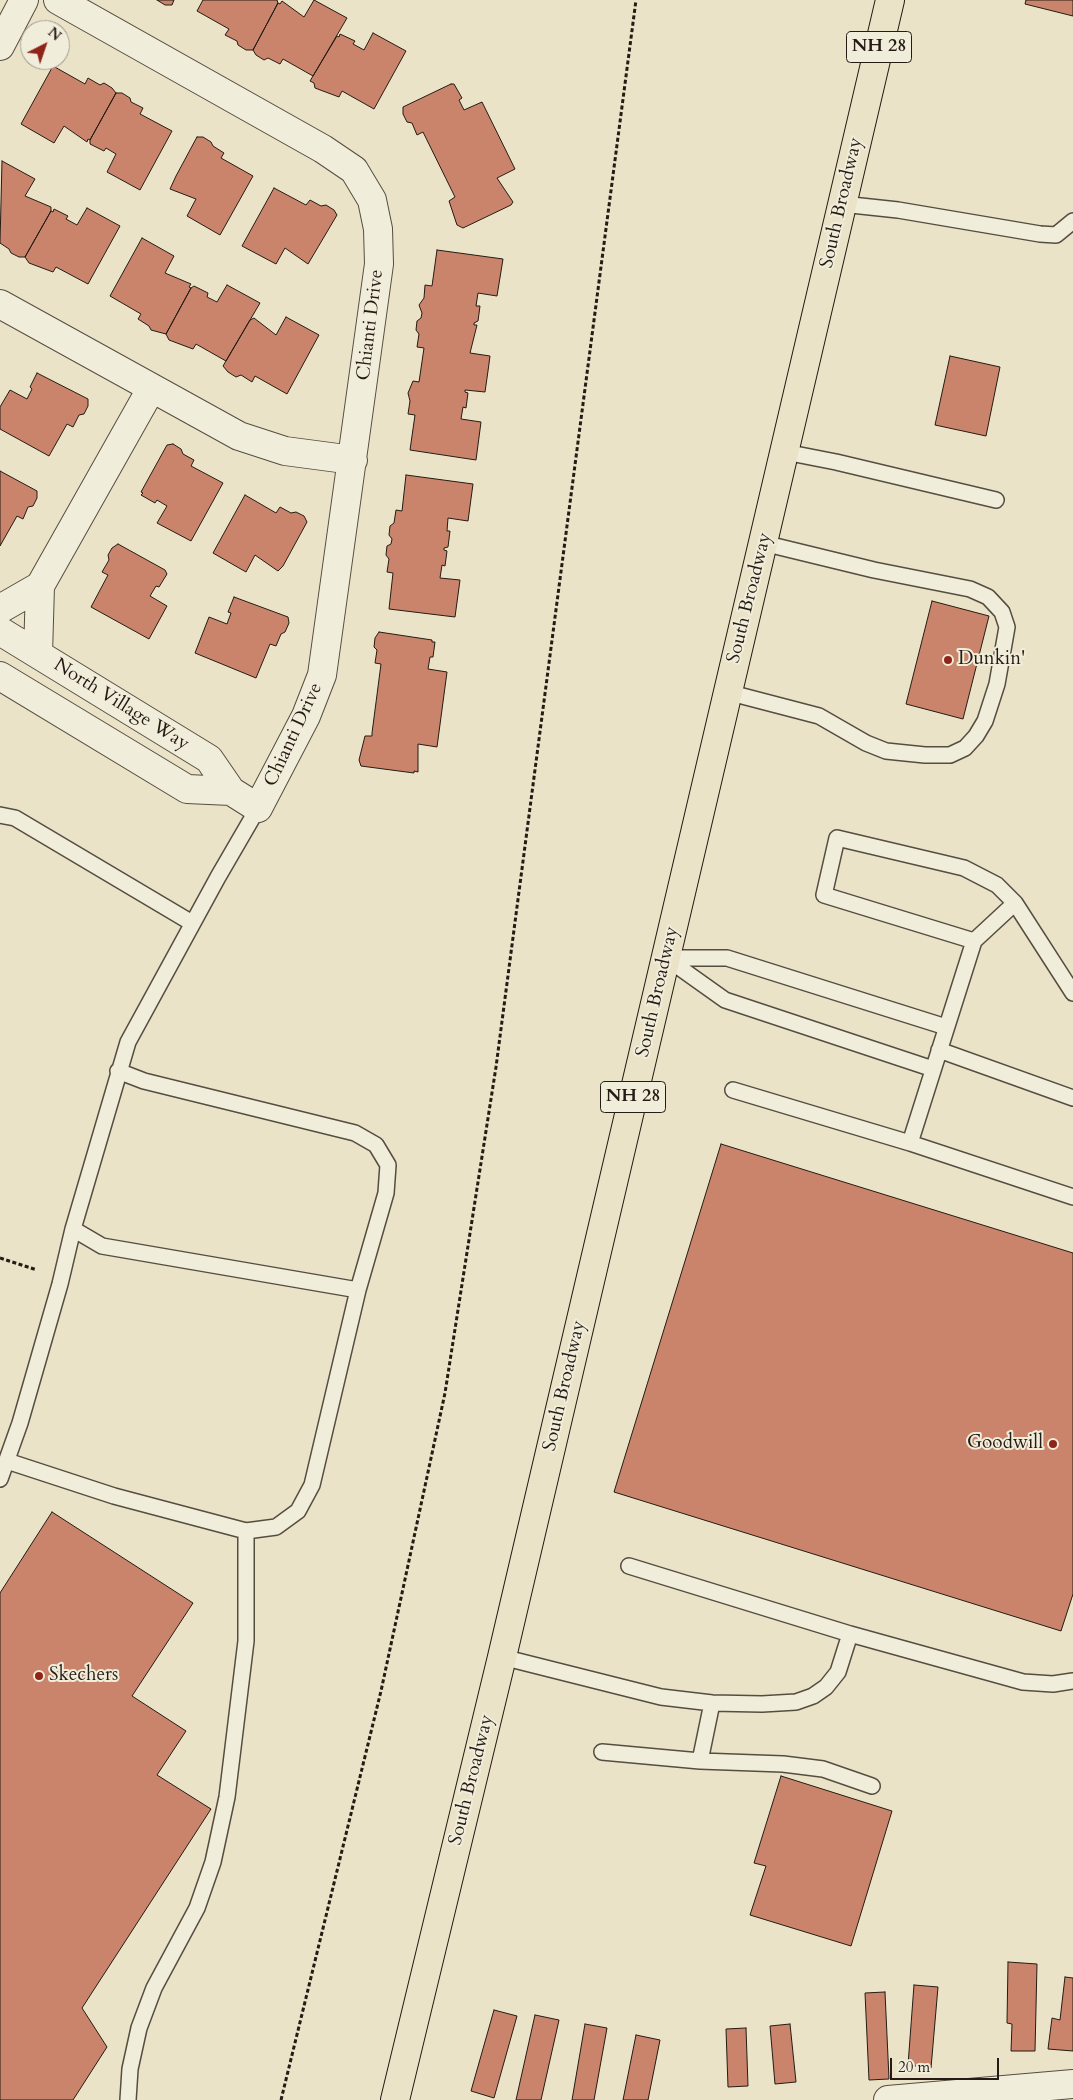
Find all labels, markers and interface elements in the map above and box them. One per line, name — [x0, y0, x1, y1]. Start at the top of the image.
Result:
north arrow — [20, 20, 70, 70]
text: N — [44, 23, 65, 45]
road number: NH 28 — [846, 32, 912, 62]
street label: South Broadway — [816, 135, 868, 271]
street label: Chianti Drive — [353, 268, 389, 382]
street label: South Broadway — [723, 530, 777, 666]
place label: Dunkin' — [958, 649, 1025, 671]
street label: North Village Way — [49, 654, 193, 756]
marker: Dunkin' — [942, 654, 954, 666]
street label: Chianti Drive — [260, 680, 328, 790]
street label: South Broadway — [632, 924, 684, 1060]
road number: NH 28 — [600, 1082, 666, 1112]
street label: South Broadway — [539, 1318, 591, 1454]
place label: Goodwill — [967, 1433, 1043, 1455]
marker: Goodwill — [1047, 1438, 1059, 1450]
place label: Skechers — [49, 1665, 118, 1687]
marker: Skechers — [33, 1670, 45, 1682]
street label: South Broadway — [445, 1712, 499, 1848]
scale bar — [893, 2048, 1002, 2080]
text: 20 m — [898, 2057, 930, 2077]

